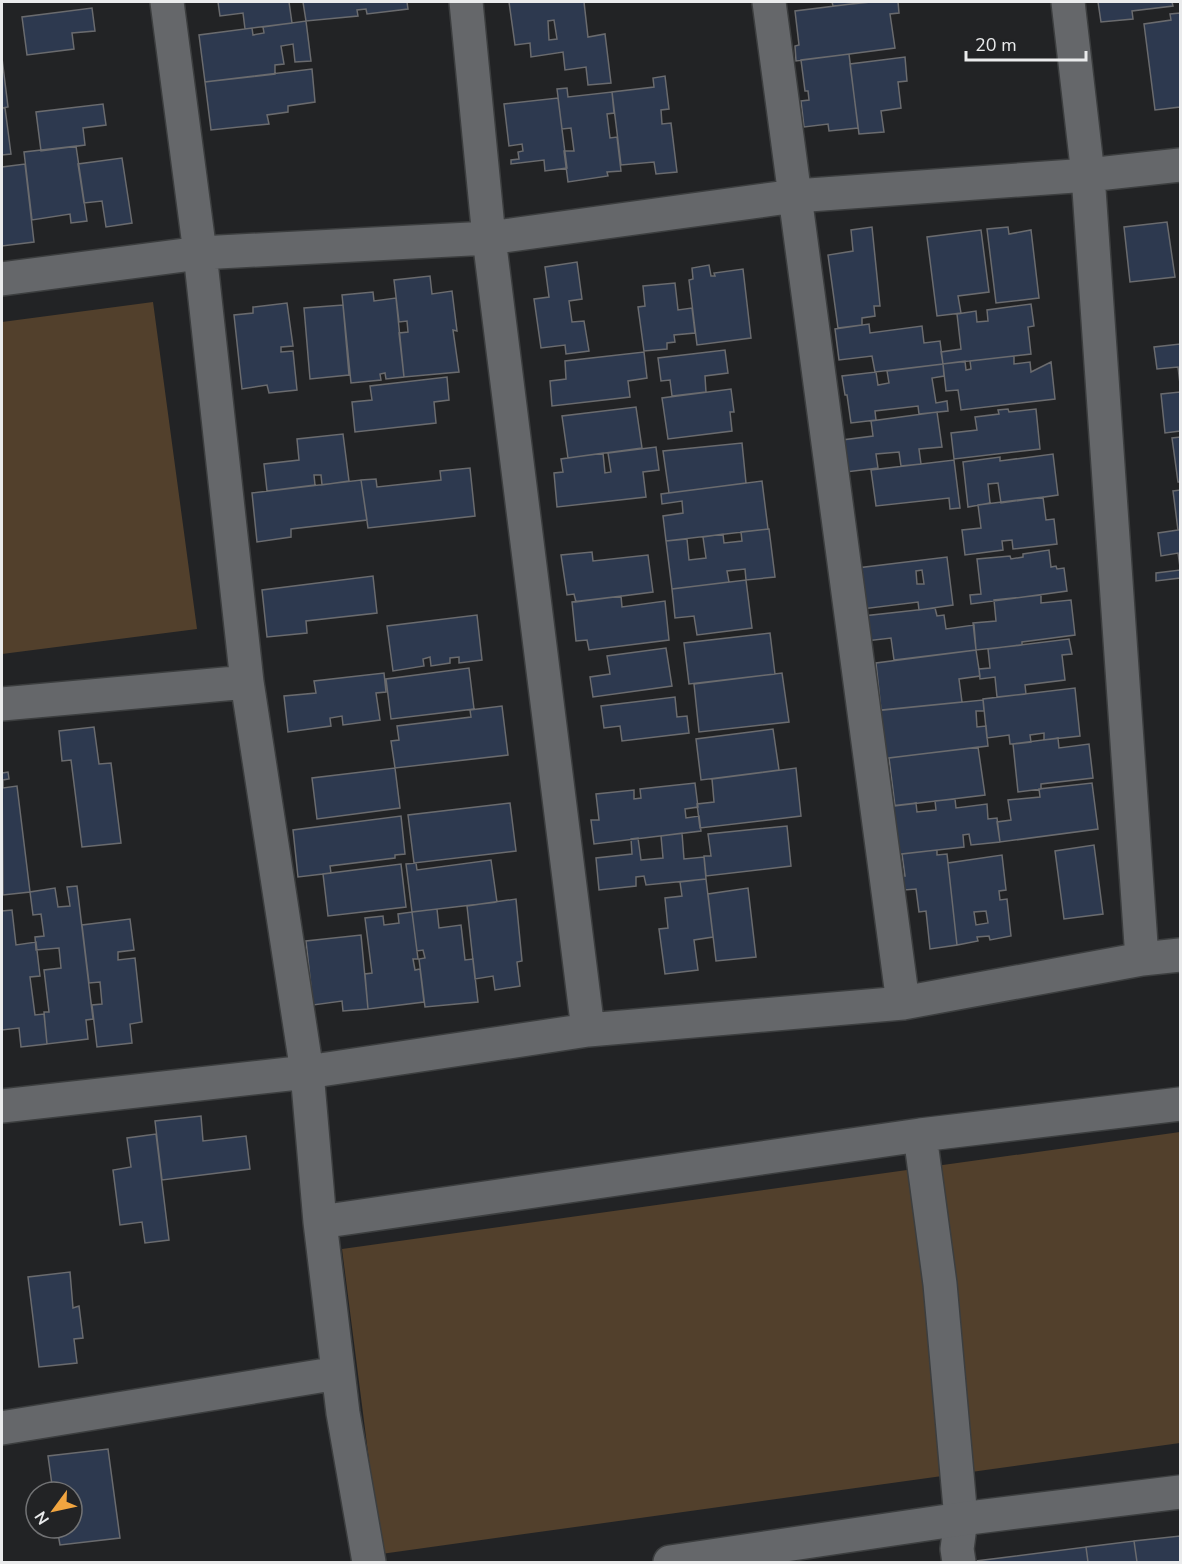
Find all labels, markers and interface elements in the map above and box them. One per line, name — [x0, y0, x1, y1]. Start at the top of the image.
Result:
scale bar — [966, 24, 1086, 62]
text: 20 m — [975, 33, 1017, 57]
north arrow — [24, 1480, 84, 1540]
text: N — [30, 1507, 55, 1529]

